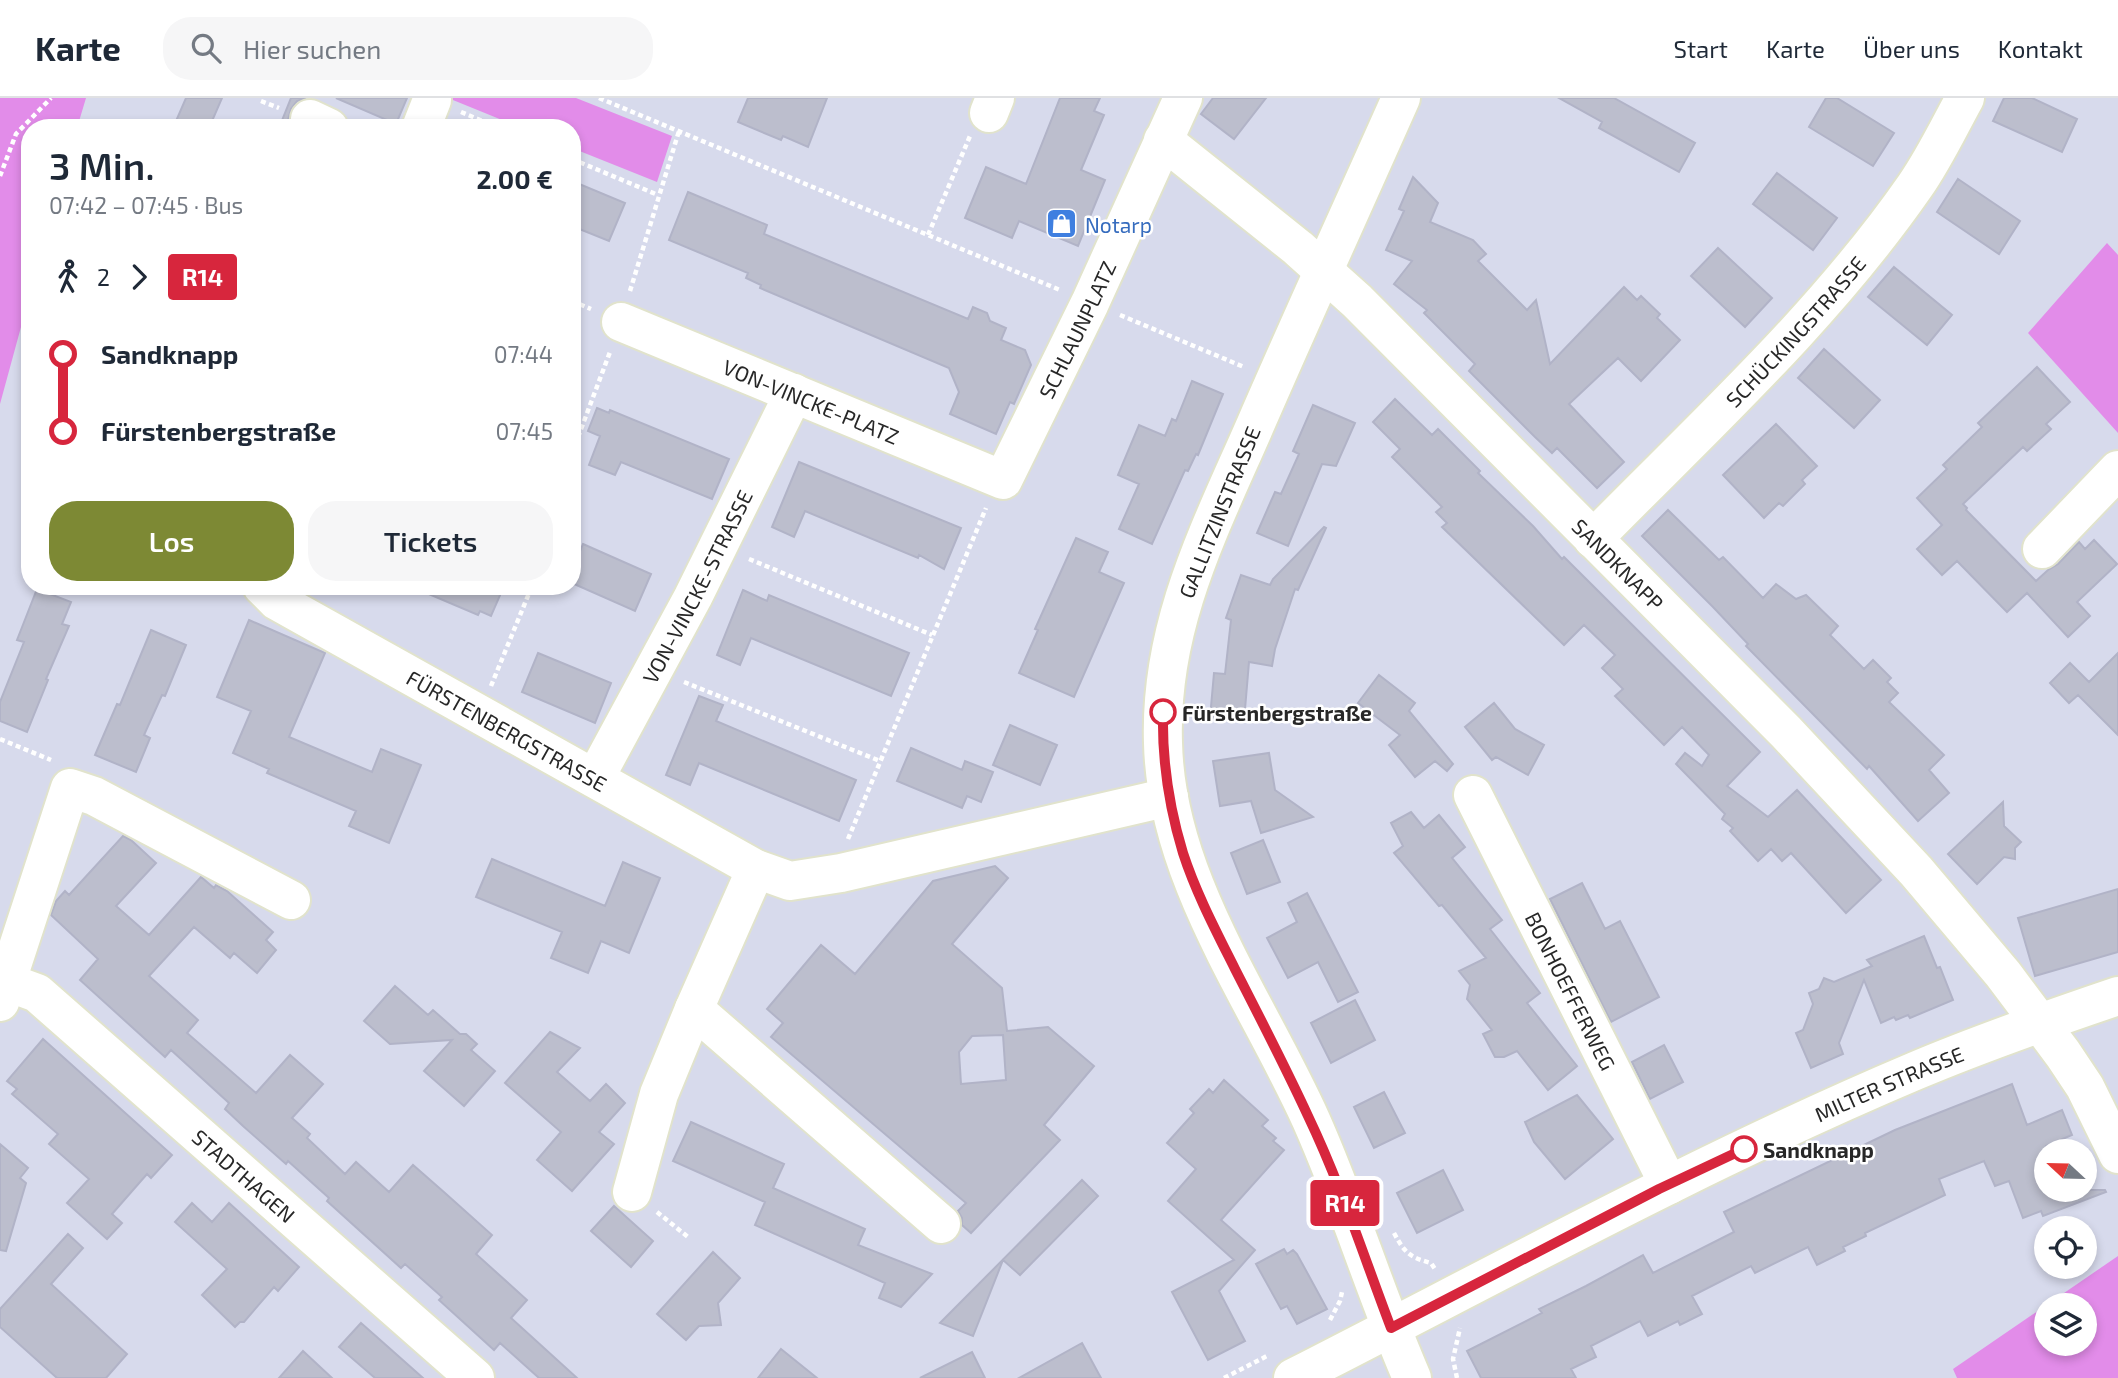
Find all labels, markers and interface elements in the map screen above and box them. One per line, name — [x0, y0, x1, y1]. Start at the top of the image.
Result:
search box — [163, 17, 653, 80]
text: Karte — [35, 28, 121, 68]
icon: search — [187, 29, 225, 67]
text: Hier suchen — [243, 33, 381, 64]
text: Start — [1674, 34, 1728, 63]
text: Karte — [1766, 34, 1825, 63]
text: Über uns — [1863, 34, 1960, 63]
text: Kontakt — [1998, 34, 2083, 63]
text: 3 Min. — [49, 142, 154, 188]
text: 2.00 € — [476, 163, 553, 194]
text: 07:42 – 07:45 · Bus — [49, 191, 243, 219]
shop icon: Notarp — [1045, 207, 1079, 241]
place label: Notarp — [1085, 212, 1152, 237]
street label: SCHÜCKINGSTRASSE — [1720, 251, 1870, 412]
street label: SCHLAUNPLATZ — [1033, 257, 1120, 402]
icon: walk — [49, 258, 87, 296]
icon: forward — [120, 258, 158, 296]
text: R14 — [182, 262, 223, 291]
text: 2 — [97, 263, 110, 291]
text: Sandknapp — [101, 338, 238, 369]
text: 07:44 — [494, 340, 553, 368]
street label: VON-VINCKE-PLATZ — [720, 353, 903, 448]
text: Fürstenbergstraße — [101, 415, 336, 446]
text: 07:45 — [495, 417, 553, 445]
street label: GALLITZINSTRASSE — [1173, 422, 1265, 602]
street label: VON-VINCKE-STRASSE — [636, 486, 757, 687]
button: Los — [49, 501, 294, 581]
button: Tickets — [308, 501, 553, 581]
street label: SANDKNAPP — [1568, 513, 1669, 615]
street label: FÜRSTENBERGSTRASSE — [403, 664, 612, 796]
marker: Fürstenbergstraße — [1150, 699, 1176, 725]
place label: Fürstenbergstraße — [1182, 700, 1372, 725]
street label: BONHOEFFERWEG — [1521, 907, 1622, 1074]
street label: MILTER STRASSE — [1810, 1040, 1967, 1126]
street label: STADTHAGEN — [188, 1123, 301, 1227]
marker: Sandknapp — [1731, 1136, 1757, 1162]
place label: Sandknapp — [1763, 1137, 1874, 1162]
north arrow — [2034, 1139, 2096, 1202]
map controls — [2034, 1139, 2097, 1356]
line badge: R14 — [1305, 1180, 1385, 1226]
text: R14 — [1324, 1188, 1366, 1217]
button: locate — [2034, 1216, 2097, 1279]
button: layers — [2034, 1293, 2097, 1356]

